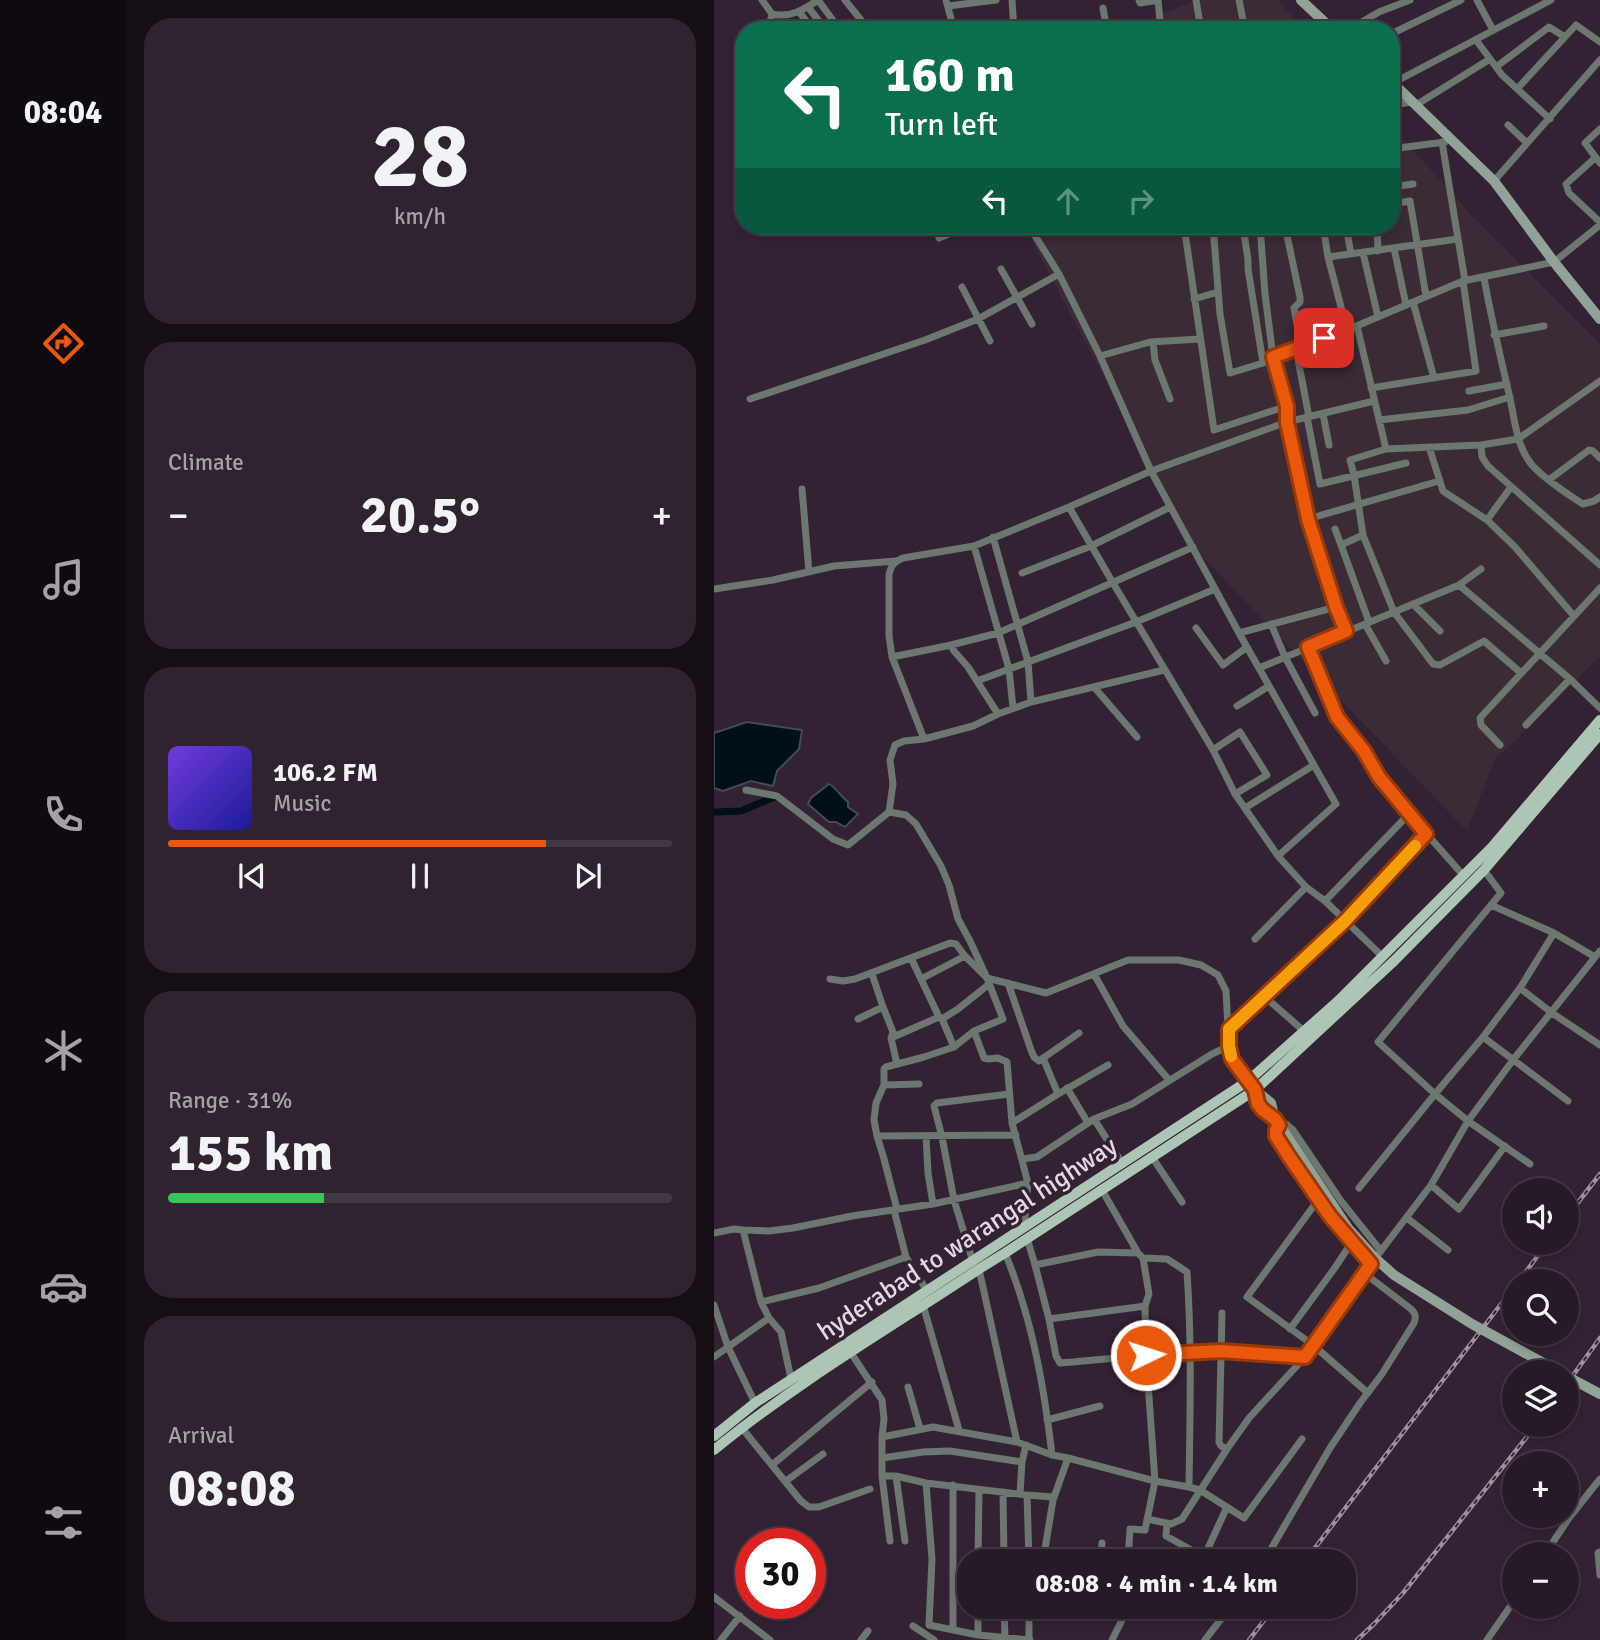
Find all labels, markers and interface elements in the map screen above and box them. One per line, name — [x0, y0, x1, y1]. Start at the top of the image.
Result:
text: 160 m — [885, 45, 1015, 105]
icon: left — [770, 49, 861, 140]
text: 08:04 — [24, 93, 102, 132]
text: 28 — [371, 100, 469, 213]
text: Turn left — [885, 105, 998, 144]
icon: left — [976, 182, 1014, 220]
icon: ahead — [1049, 182, 1087, 220]
icon: right — [1122, 182, 1160, 220]
text: km/h — [394, 202, 446, 231]
pin — [1294, 308, 1354, 368]
icon: directions — [39, 319, 88, 368]
icon: arrive — [1305, 319, 1343, 357]
text: Climate — [168, 448, 244, 477]
text: 20.5° — [360, 483, 480, 547]
text: − — [168, 492, 189, 539]
text: + — [651, 492, 672, 539]
icon: music — [39, 555, 88, 604]
text: 106.2 FM — [273, 757, 378, 789]
text: Music — [273, 789, 331, 818]
icon: phone — [39, 790, 88, 839]
icon: previous — [233, 857, 271, 895]
icon: pause — [401, 857, 439, 895]
icon: next — [569, 857, 607, 895]
icon: climate — [39, 1026, 88, 1075]
text: Range · 31% — [168, 1086, 292, 1115]
text: 155 km — [168, 1121, 333, 1185]
street label: hyderabad to warangal highway — [812, 1130, 1123, 1348]
map controls — [1502, 1178, 1579, 1619]
button: sound — [1502, 1178, 1579, 1255]
icon: car — [39, 1262, 88, 1311]
button: search — [1502, 1269, 1579, 1346]
position arrow — [1109, 1318, 1183, 1392]
button: layers — [1502, 1360, 1579, 1437]
text: Arrival — [168, 1421, 234, 1450]
button: + — [1502, 1451, 1579, 1528]
text: 08:08 — [168, 1456, 296, 1520]
icon: filters — [39, 1498, 88, 1547]
speed limit sign: 30 — [735, 1528, 826, 1619]
button: − — [1502, 1542, 1579, 1619]
text: 08:08 · 4 min · 1.4 km — [1035, 1568, 1278, 1600]

